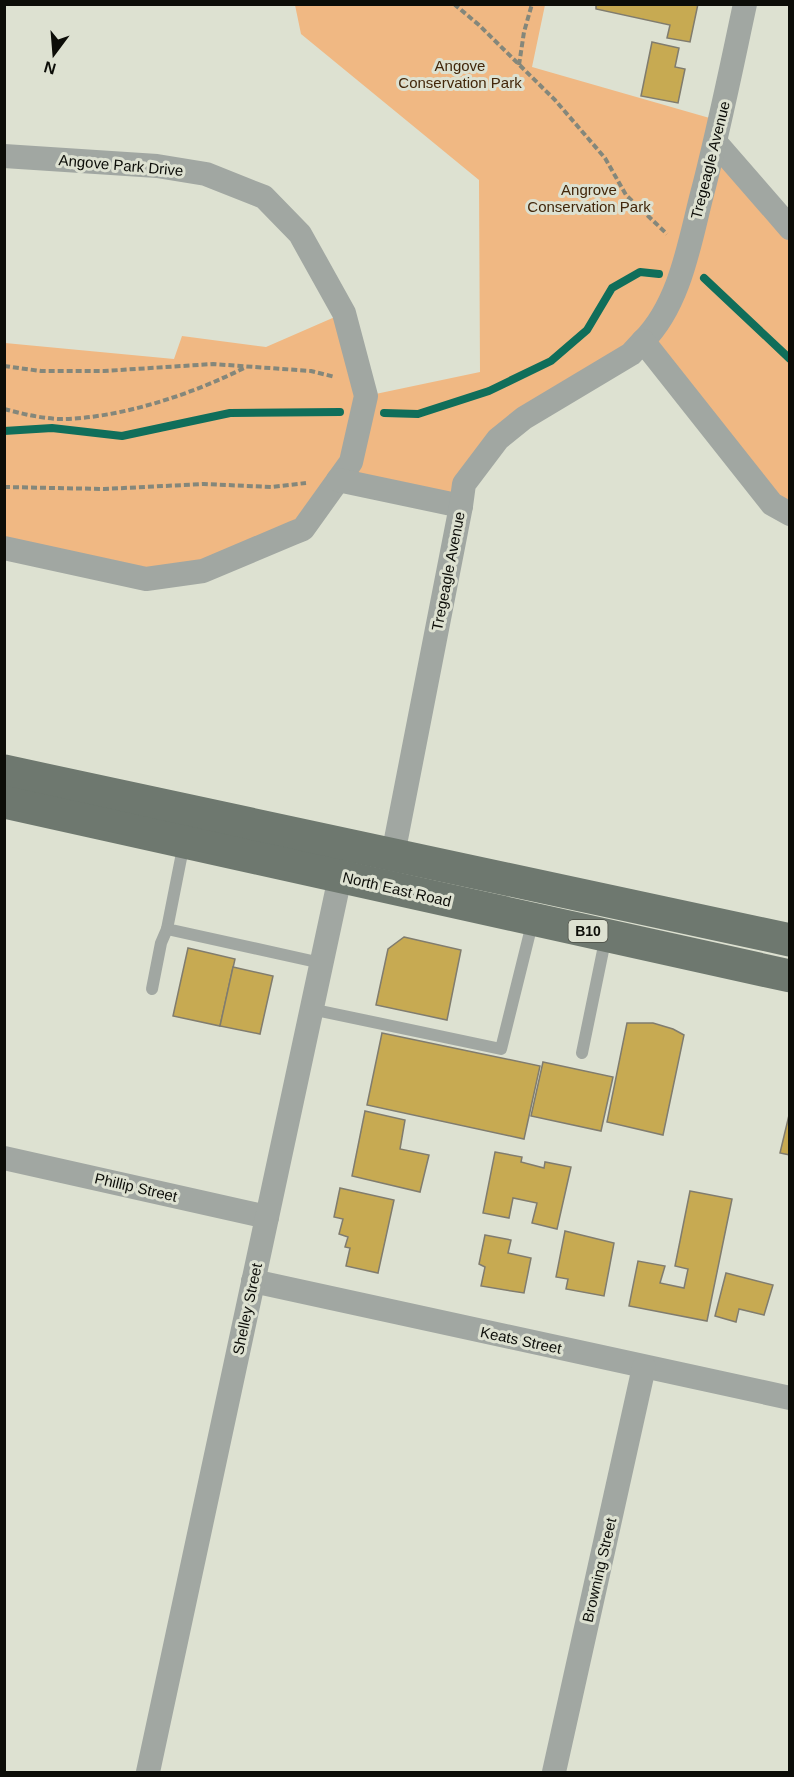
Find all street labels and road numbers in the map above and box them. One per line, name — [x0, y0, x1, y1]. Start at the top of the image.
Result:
street label: Tregeagle Avenue — [687, 99, 733, 221]
street label: Angove Park Drive — [58, 151, 184, 179]
street label: Tregeagle Avenue — [428, 510, 468, 632]
street label: North East Road — [341, 868, 453, 910]
road number: B10 — [568, 920, 608, 942]
street label: Phillip Street — [93, 1169, 180, 1205]
street label: Shelley Street — [229, 1261, 265, 1356]
street label: Keats Street — [479, 1323, 564, 1357]
street label: Browning Street — [579, 1515, 619, 1624]

